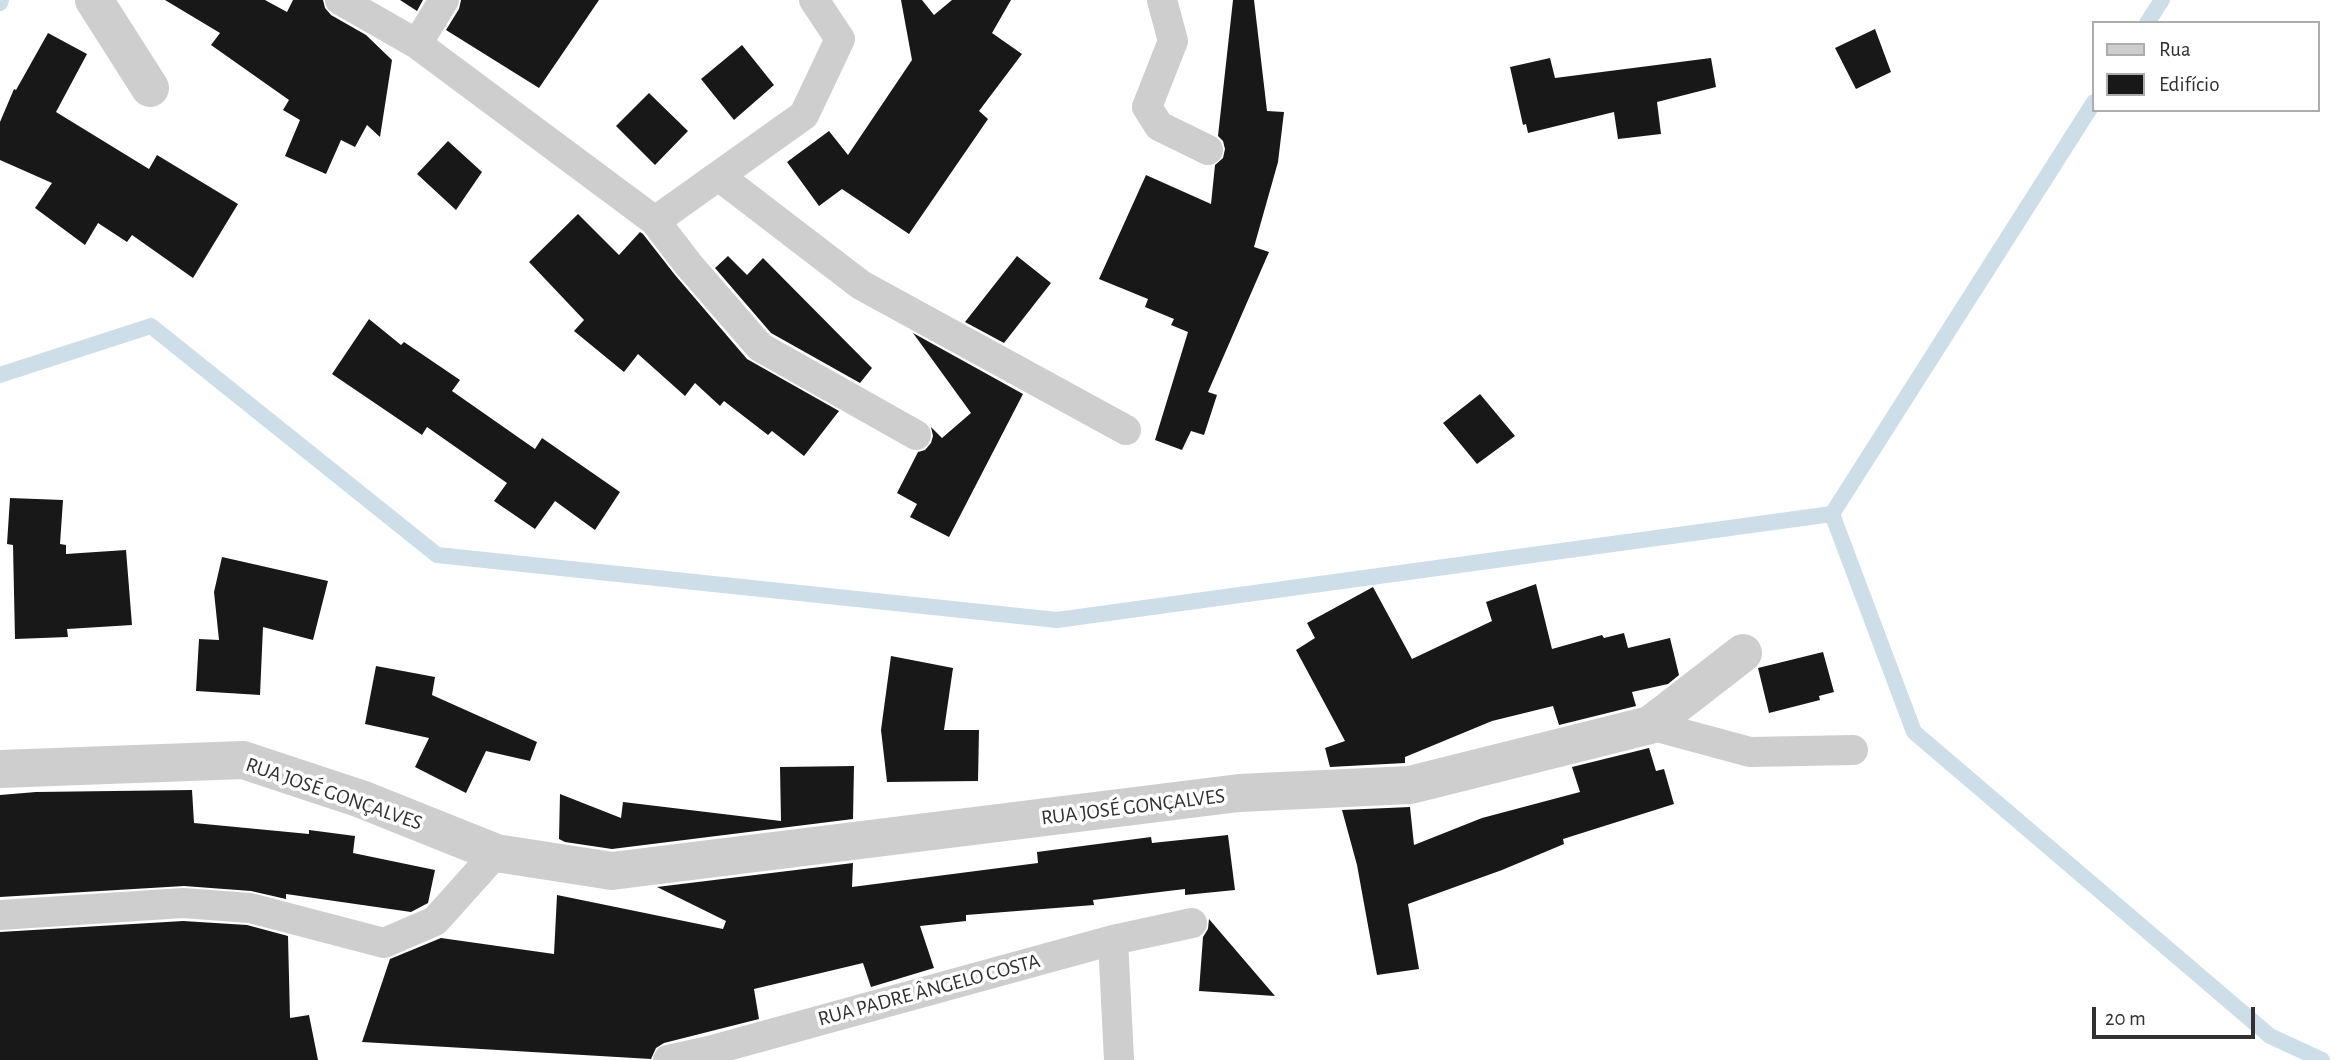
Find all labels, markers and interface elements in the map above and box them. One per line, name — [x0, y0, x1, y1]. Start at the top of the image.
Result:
legend — [2092, 21, 2320, 112]
text: Rua — [2159, 39, 2191, 60]
text: Edifício — [2159, 74, 2219, 95]
street label: RUA JOSÉ GONÇALVES — [242, 752, 426, 836]
street label: RUA JOSÉ GONÇALVES — [1040, 783, 1226, 831]
street label: RUA PADRE ÂNGELO COSTA — [815, 948, 1043, 1032]
scale bar — [2096, 993, 2259, 1038]
text: 20 m — [2105, 1008, 2146, 1029]

